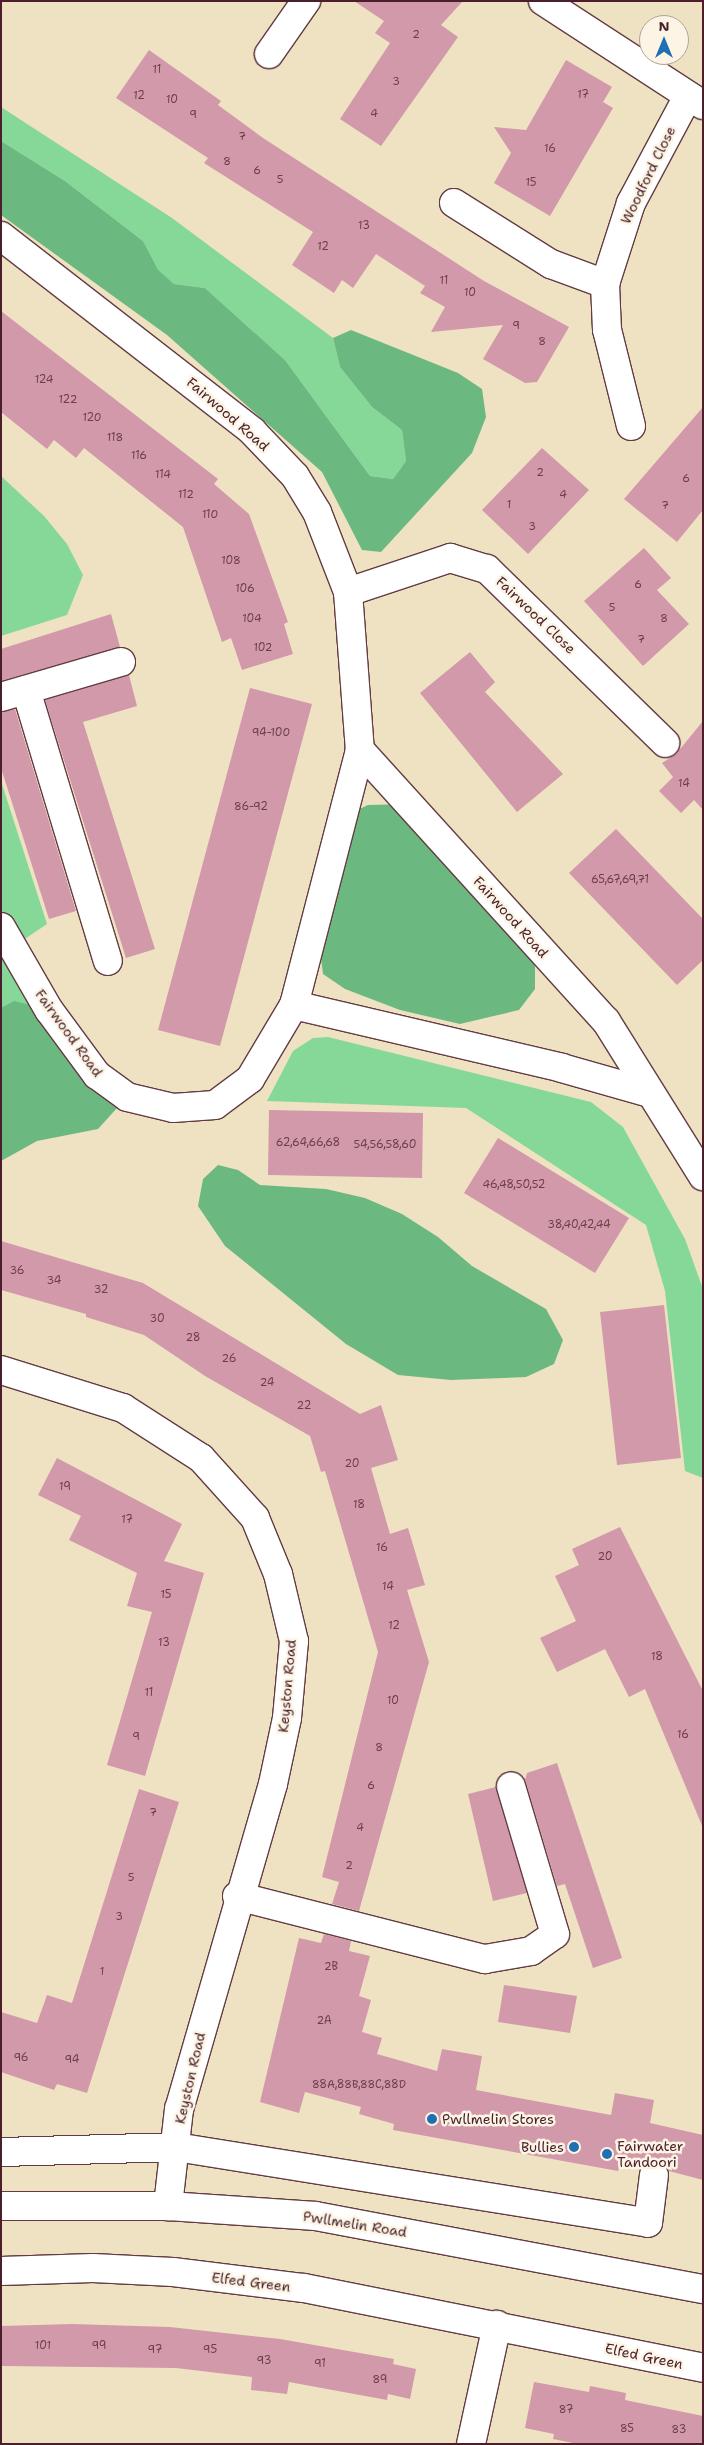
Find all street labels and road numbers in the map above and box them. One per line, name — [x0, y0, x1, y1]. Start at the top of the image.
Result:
street label: Woodford Close — [617, 123, 679, 227]
street label: Fairwood Road — [183, 374, 273, 454]
street label: Fairwood Close — [493, 573, 579, 657]
street label: Fairwood Road — [470, 873, 552, 961]
street label: Fairwood Road — [32, 986, 106, 1080]
street label: Keyston Road — [275, 1639, 299, 1733]
street label: Keyston Road — [171, 2031, 209, 2125]
street label: Pwllmelin Road — [302, 2207, 408, 2241]
street label: Elfed Green — [211, 2269, 291, 2295]
street label: Elfed Green — [604, 2340, 684, 2372]

